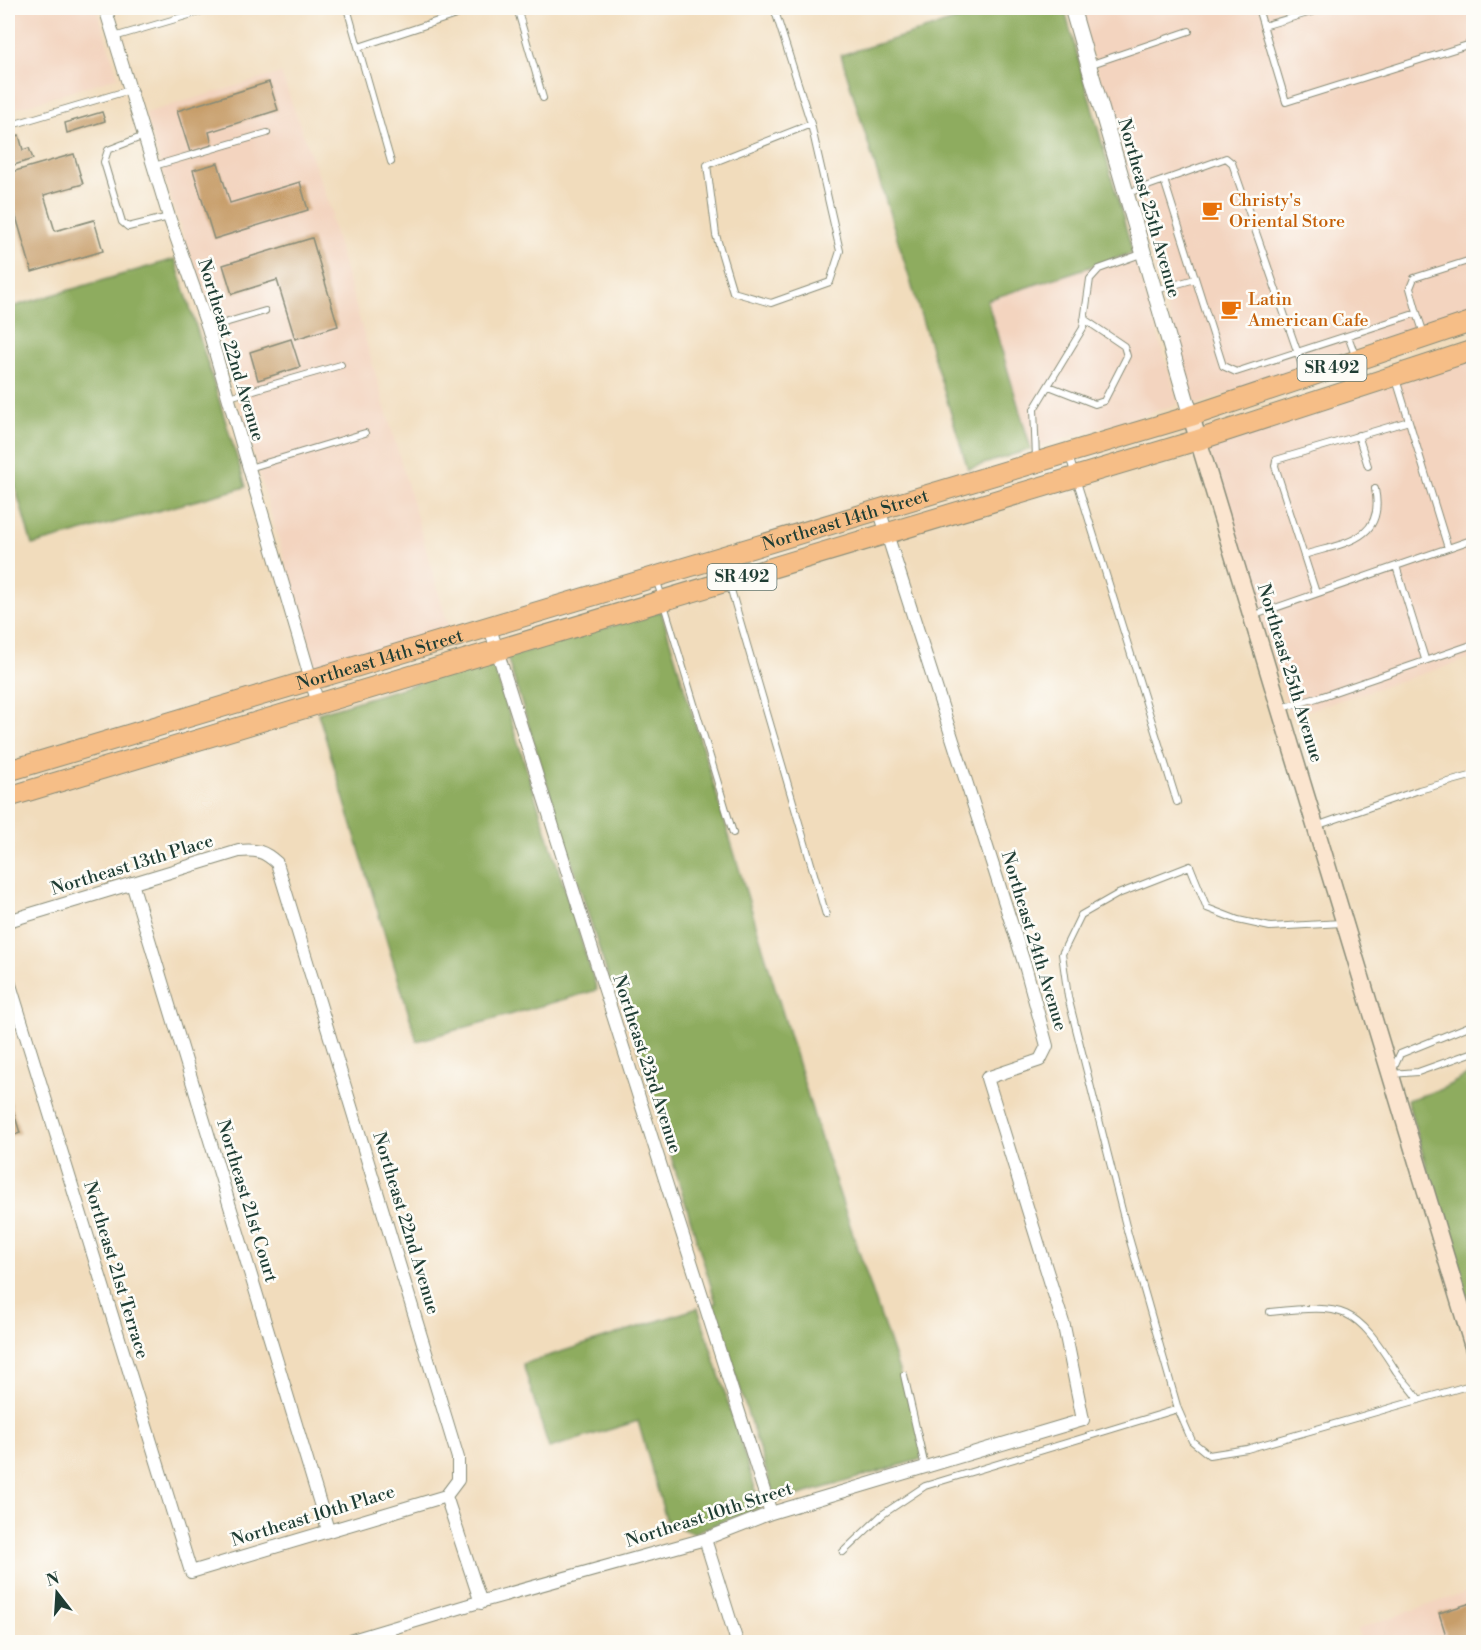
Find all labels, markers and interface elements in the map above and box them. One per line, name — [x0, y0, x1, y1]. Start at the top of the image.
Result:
street label: Northeast 25th Avenue — [1112, 116, 1186, 300]
place label: Christy's Oriental Store — [1229, 189, 1345, 233]
cafe icon: Christy's Oriental Store — [1200, 198, 1224, 222]
street label: Northeast 22nd Avenue — [192, 256, 270, 444]
place label: Latin American Cafe — [1247, 288, 1369, 332]
cafe icon: Latin American Cafe — [1219, 297, 1243, 321]
road number: SR 492 — [1298, 355, 1366, 381]
street label: Northeast 14th Street — [759, 484, 932, 556]
road number: SR 492 — [708, 564, 777, 590]
street label: Northeast 25th Avenue — [1252, 581, 1328, 765]
street label: Northeast 14th Street — [293, 623, 466, 695]
street label: Northeast 13th Place — [48, 829, 216, 901]
street label: Northeast 24th Avenue — [996, 848, 1072, 1034]
street label: Northeast 23rd Avenue — [607, 972, 687, 1156]
street label: Northeast 21st Court — [211, 1117, 283, 1286]
street label: Northeast 22nd Avenue — [367, 1129, 445, 1317]
street label: Northeast 21st Terrace — [78, 1178, 154, 1362]
street label: Northeast 10th Street — [623, 1477, 796, 1553]
street label: Northeast 10th Place — [228, 1480, 398, 1552]
north arrow — [27, 1563, 87, 1623]
text: N — [44, 1568, 62, 1591]

